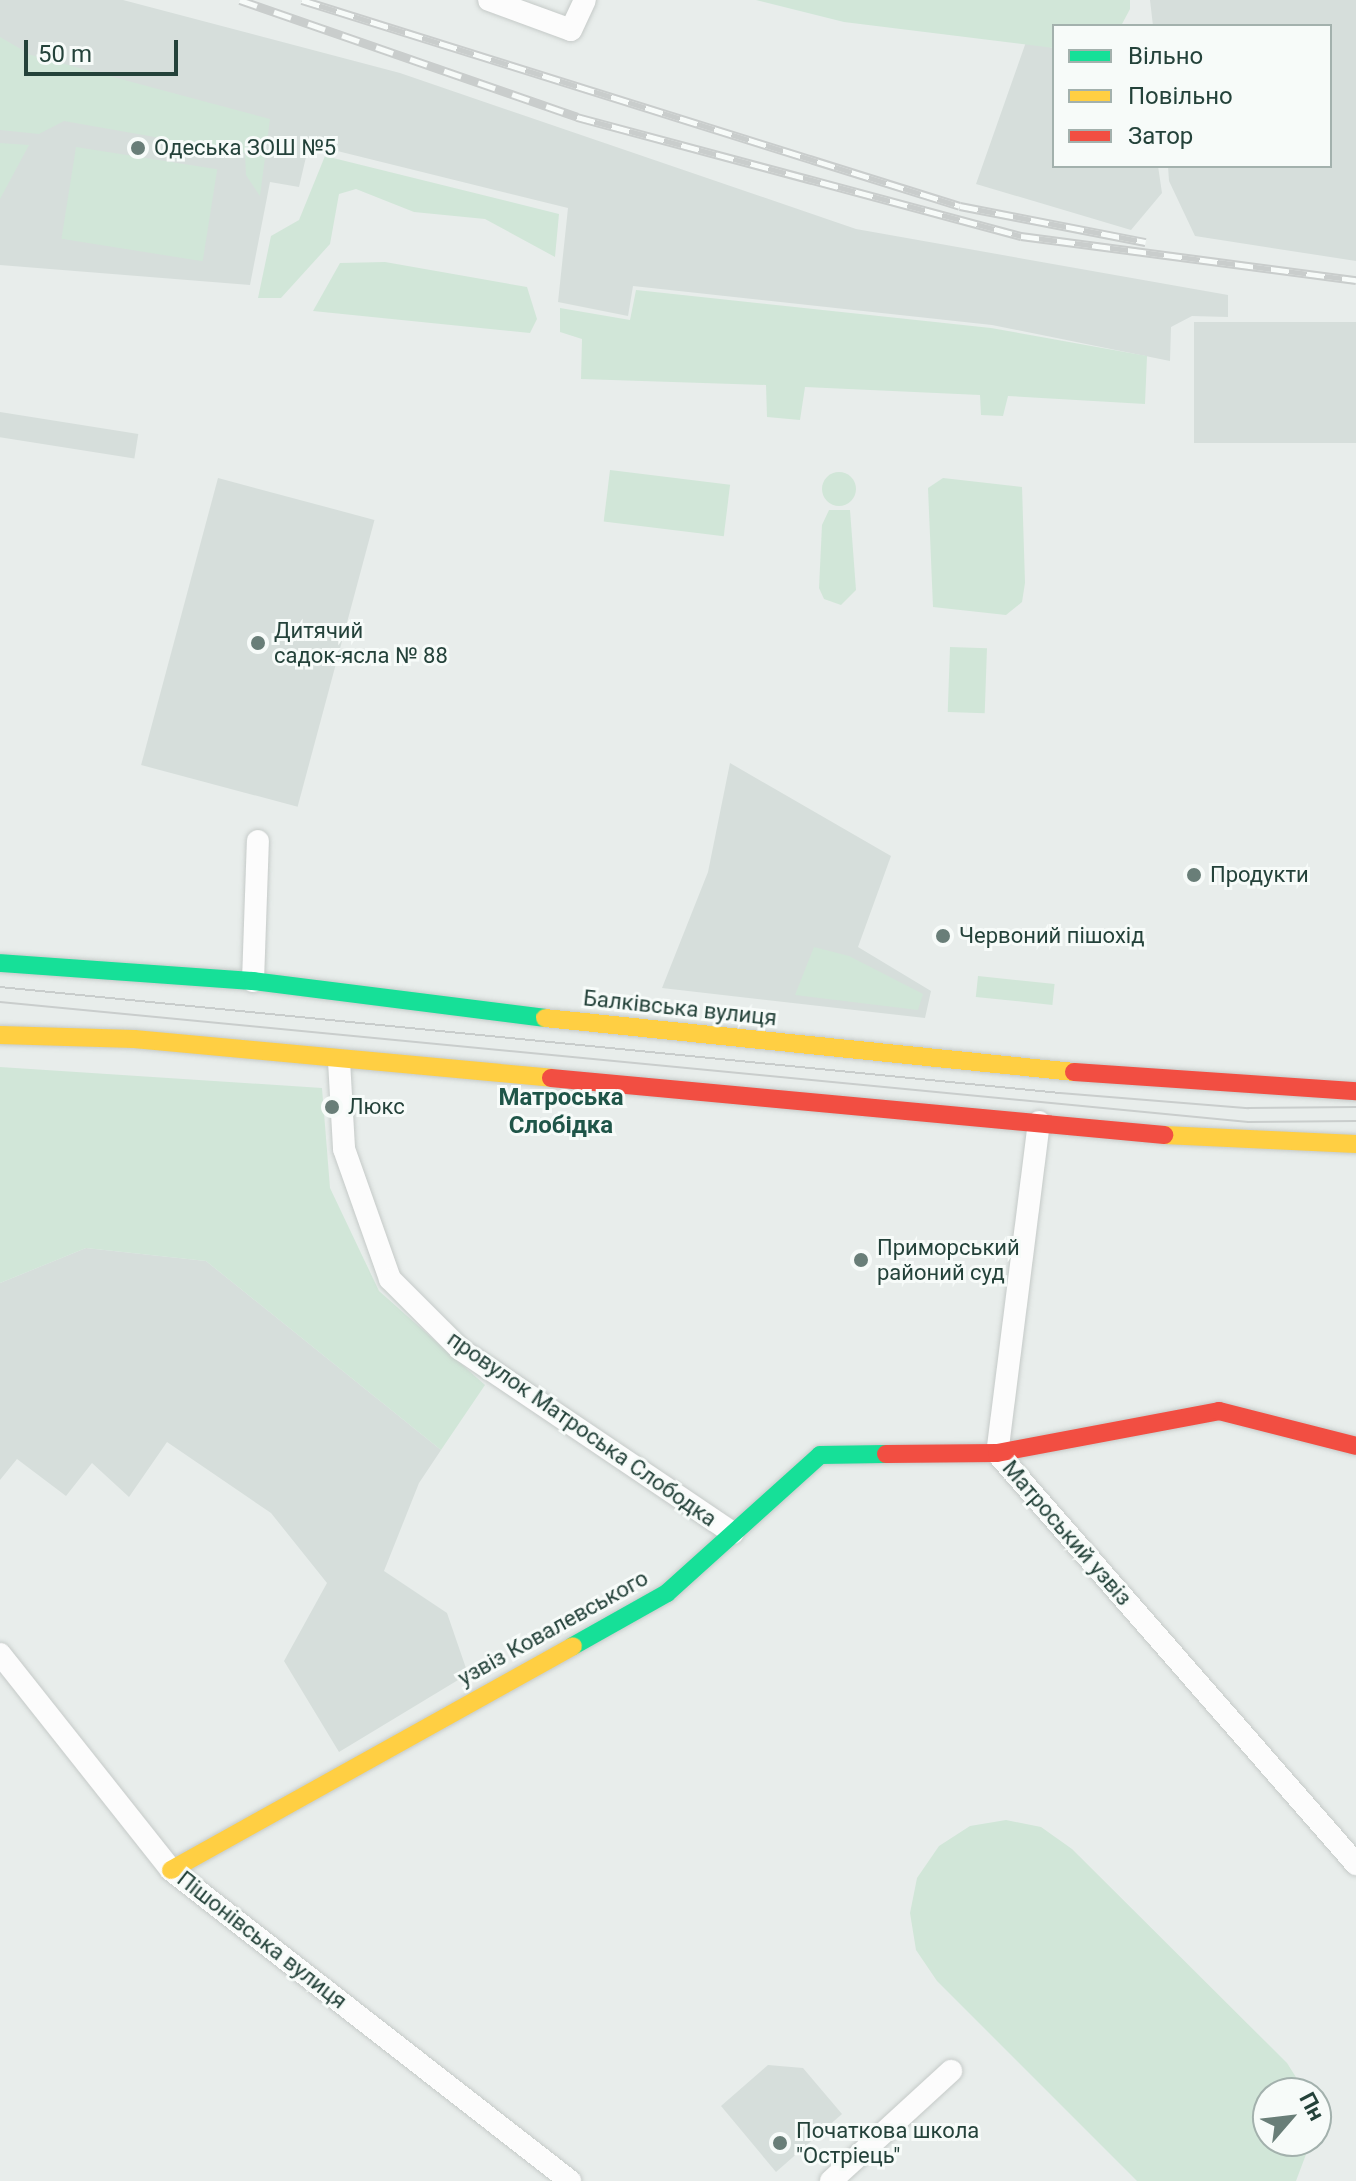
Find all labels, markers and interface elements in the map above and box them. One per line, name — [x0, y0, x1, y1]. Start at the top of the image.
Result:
scale bar — [28, 24, 182, 74]
legend — [1052, 24, 1332, 168]
text: 50 m — [38, 40, 92, 68]
text: Вільно — [1128, 42, 1203, 70]
text: Повільно — [1128, 82, 1233, 110]
text: Затор — [1128, 122, 1193, 150]
place label: Одеська ЗОШ №5 — [154, 135, 336, 161]
marker: Одеська ЗОШ №5 — [129, 139, 147, 157]
place label: Дитячий садок-ясла № 88 — [274, 617, 448, 668]
marker: Дитячий садок-ясла № 88 — [249, 634, 267, 652]
place label: Продукти — [1210, 862, 1309, 888]
marker: Продукти — [1185, 866, 1203, 884]
place label: Червоний пішохід — [959, 923, 1144, 949]
marker: Червоний пішохід — [934, 927, 952, 945]
street label: Балківська вулиця — [582, 985, 778, 1031]
district label: Матроська Слобідка — [498, 1084, 624, 1140]
place label: Люкс — [348, 1094, 405, 1120]
marker: Люкс — [323, 1098, 341, 1116]
place label: Приморський районий суд — [877, 1234, 1020, 1286]
marker: Приморський районий суд — [852, 1251, 870, 1269]
street label: провулок Матроська Слободка — [442, 1326, 722, 1532]
street label: Матроський узвіз — [997, 1455, 1137, 1611]
street label: узвіз Ковалевського — [453, 1565, 653, 1691]
street label: Пішонівська вулиця — [172, 1866, 352, 2014]
north arrow — [1252, 2077, 1332, 2157]
text: Пн — [1294, 2088, 1329, 2125]
place label: Початкова школа "Остріець" — [796, 2117, 979, 2168]
marker: Початкова школа "Остріець" — [771, 2134, 789, 2152]

